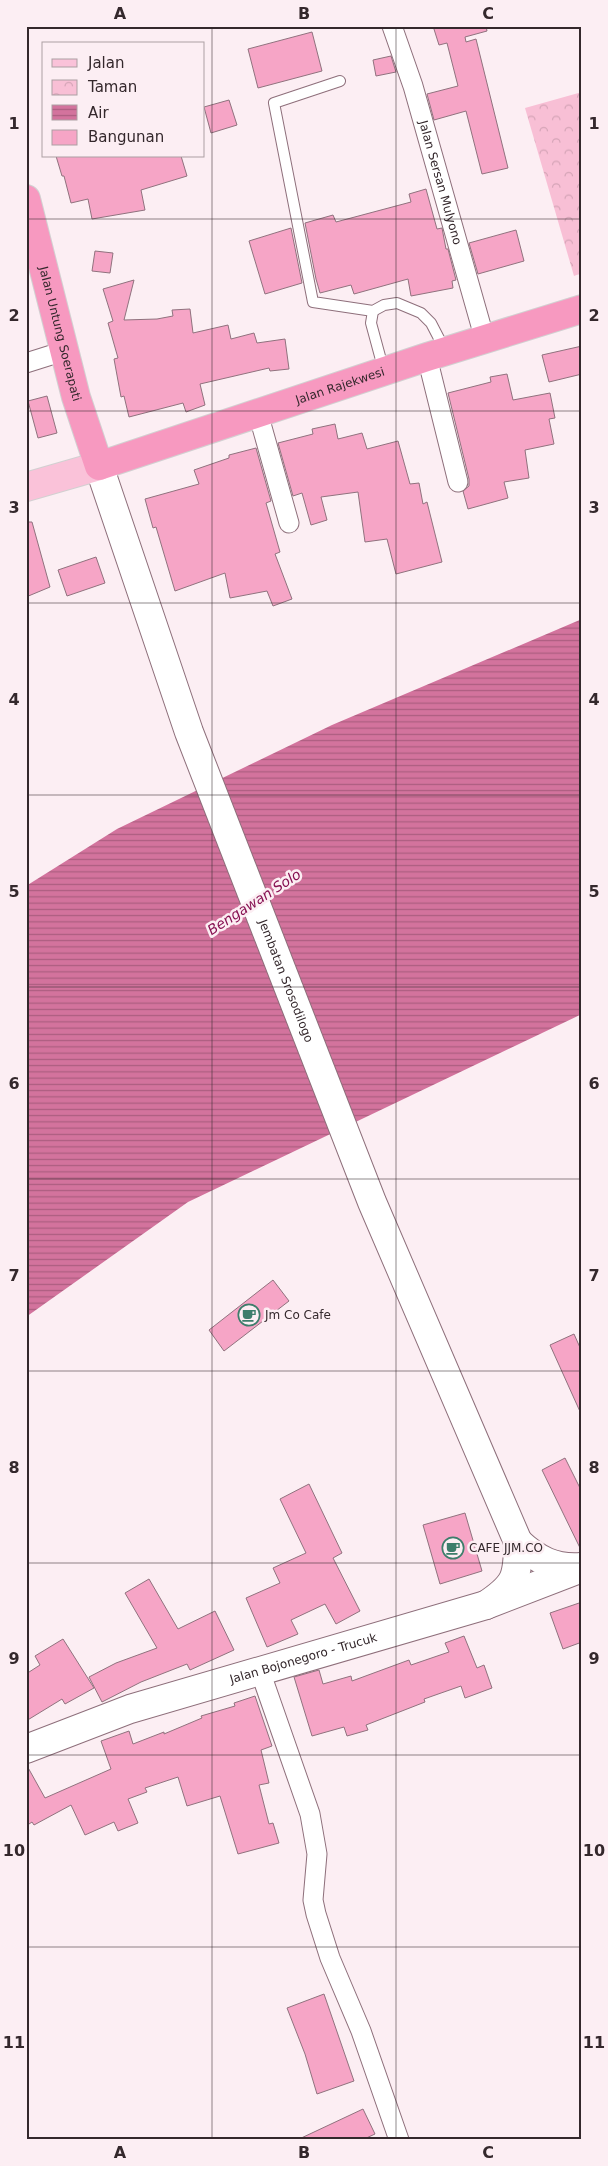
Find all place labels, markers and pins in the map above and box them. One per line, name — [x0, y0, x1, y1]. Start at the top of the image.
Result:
cafe icon: Jm Co Cafe — [237, 1303, 261, 1327]
place label: Jm Co Cafe — [264, 1308, 331, 1322]
cafe icon: CAFE JJM.CO — [441, 1536, 465, 1560]
place label: CAFE JJM.CO — [469, 1541, 543, 1555]

